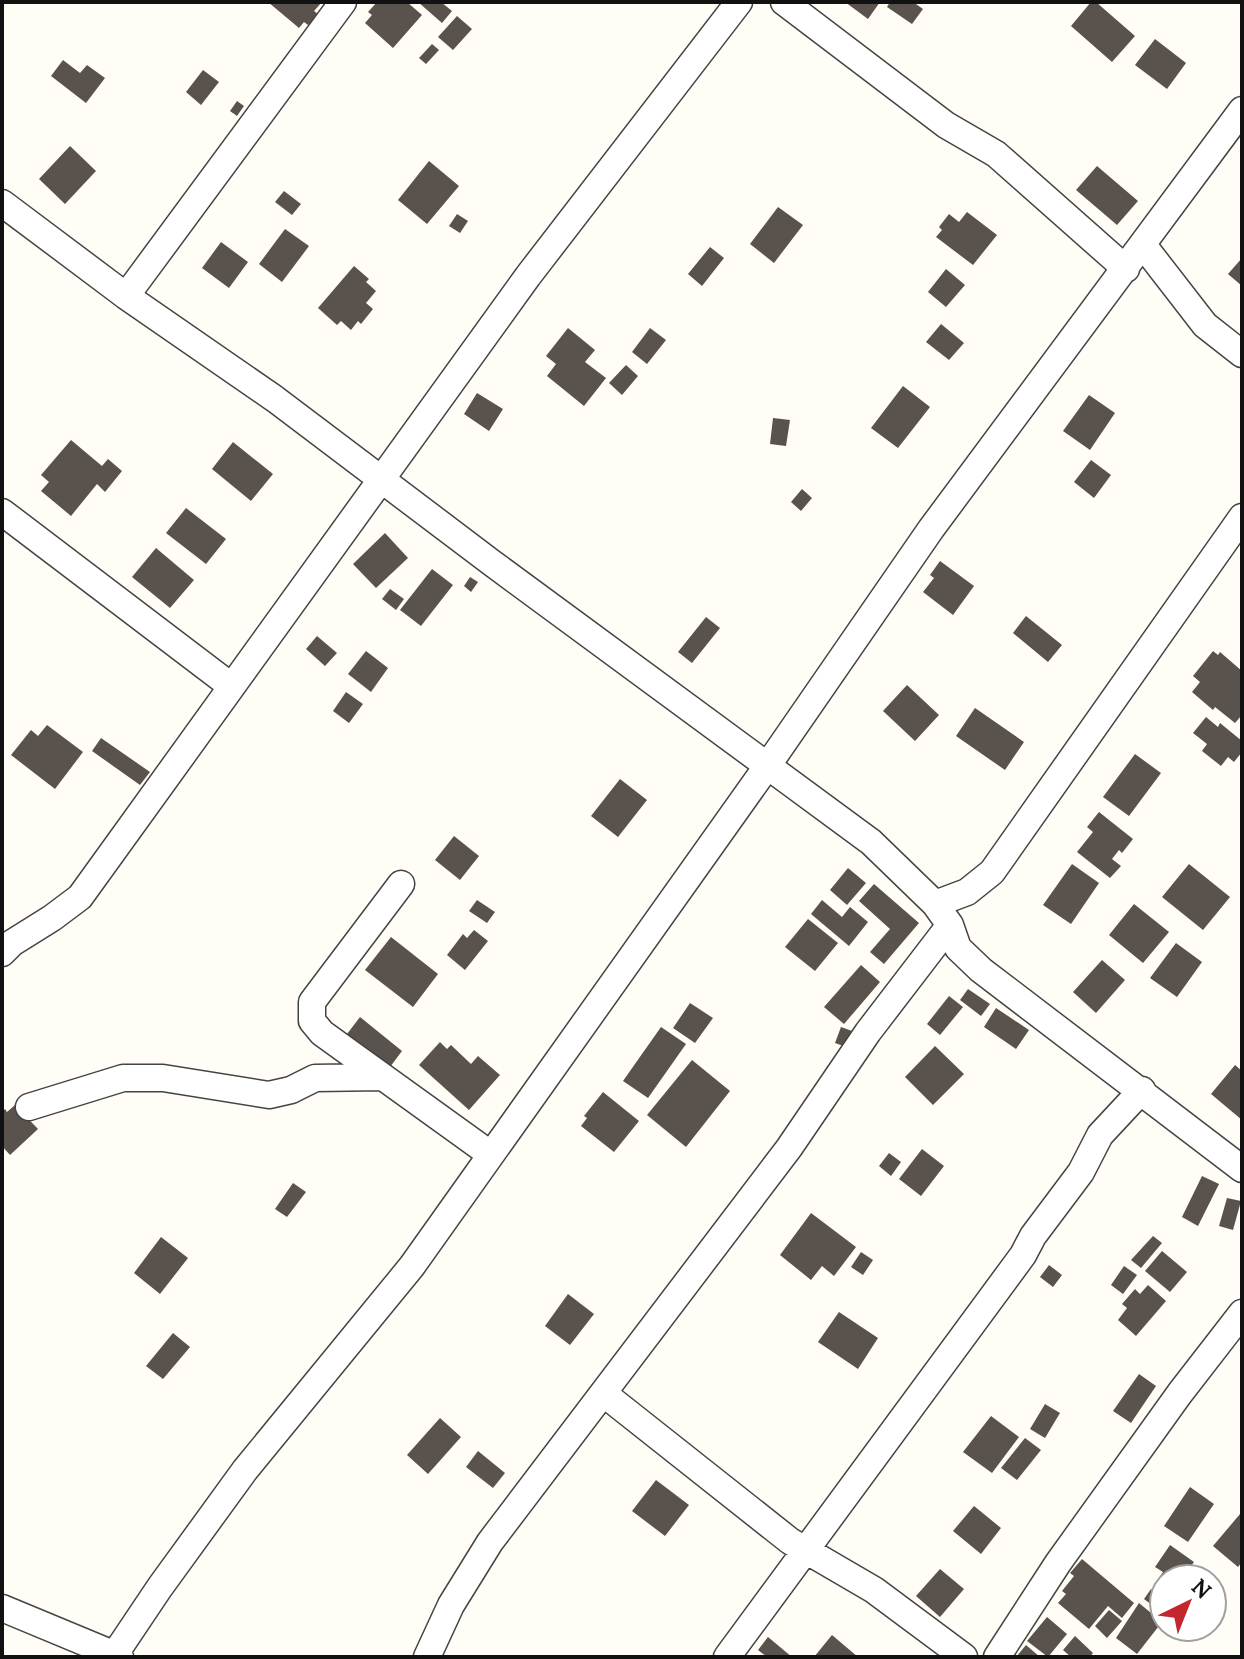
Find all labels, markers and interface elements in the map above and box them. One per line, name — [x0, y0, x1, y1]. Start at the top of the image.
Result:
north arrow — [1148, 1563, 1228, 1643]
text: N — [1186, 1572, 1217, 1604]

